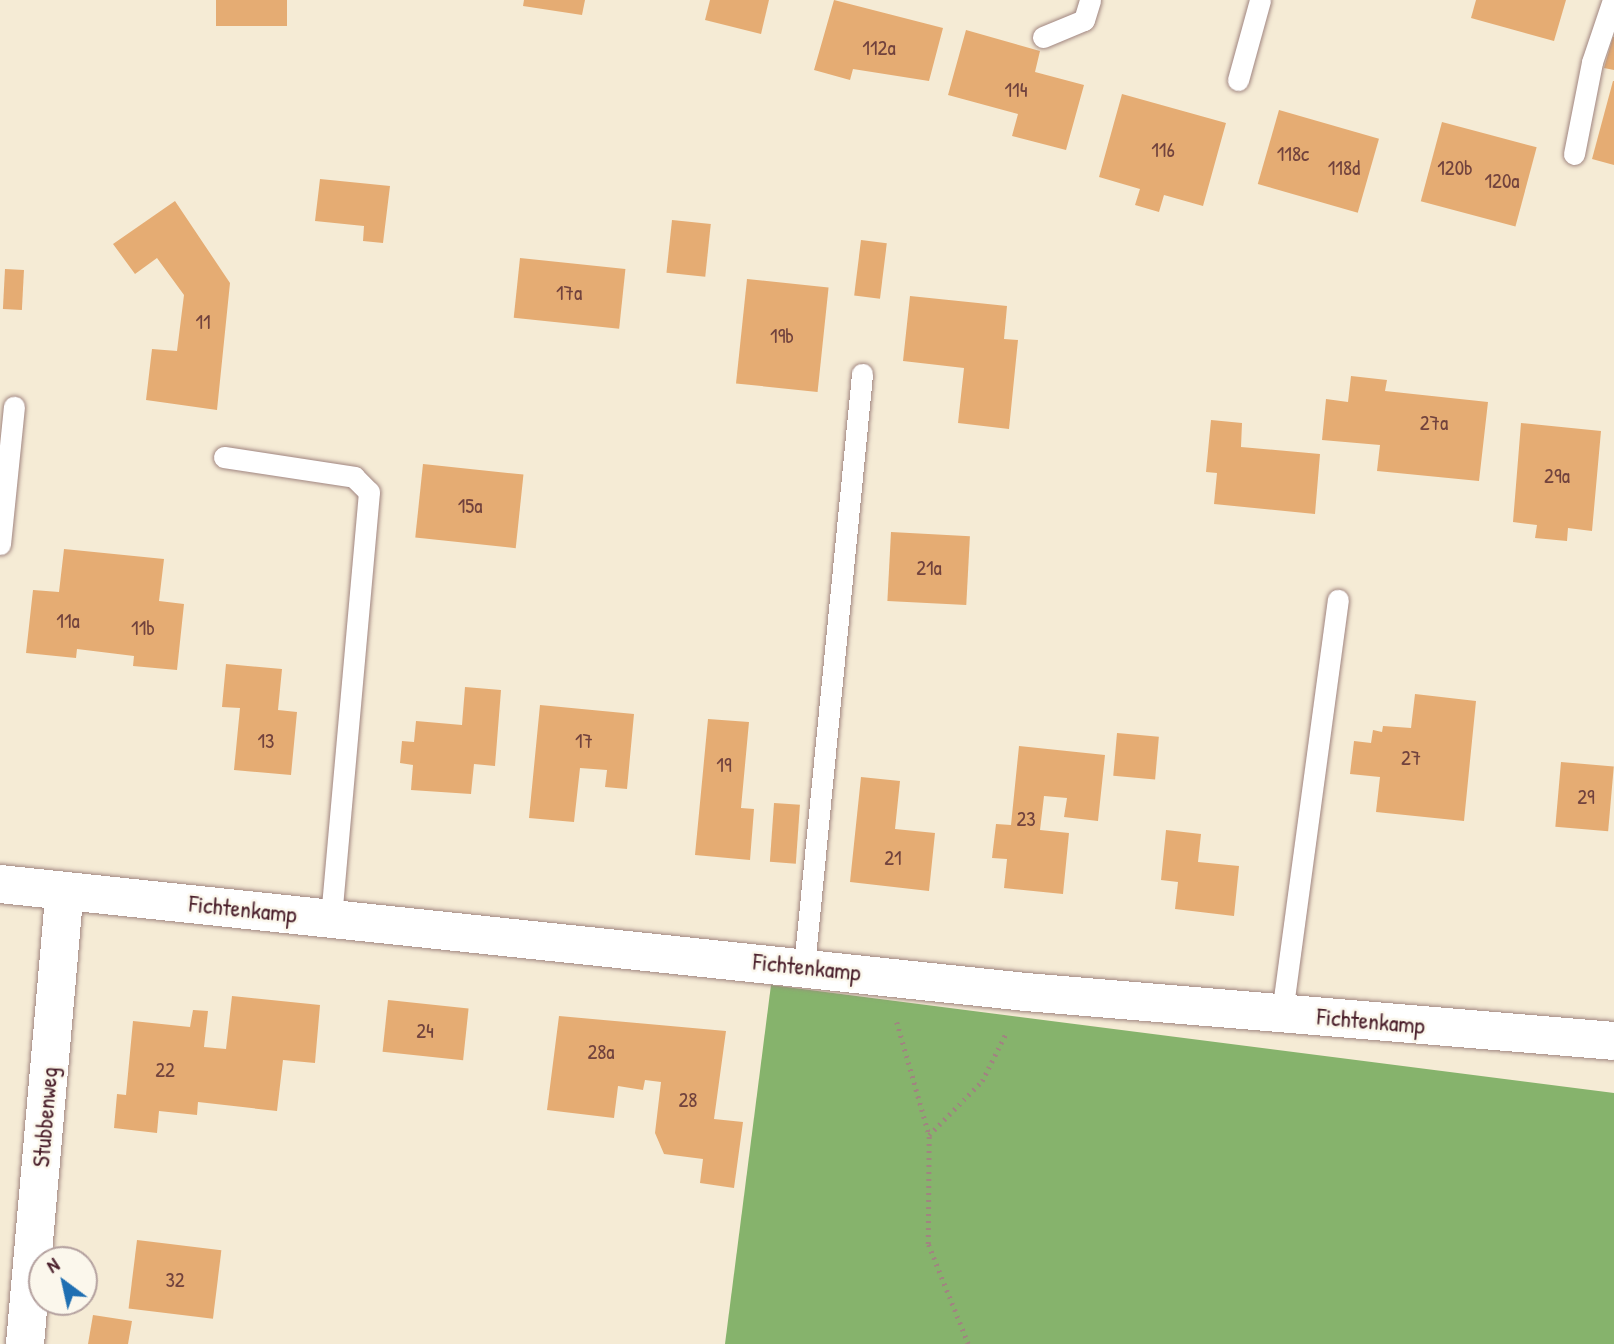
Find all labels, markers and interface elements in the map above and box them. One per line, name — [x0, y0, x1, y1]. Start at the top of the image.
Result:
house number: 112a — [862, 35, 896, 61]
house number: 114 — [1004, 77, 1028, 103]
house number: 116 — [1151, 137, 1175, 163]
house number: 118c — [1277, 141, 1309, 167]
house number: 118d — [1328, 155, 1360, 181]
house number: 120b — [1437, 155, 1473, 181]
house number: 120a — [1484, 168, 1520, 194]
house number: 17a — [556, 280, 582, 306]
house number: 11 — [195, 309, 211, 335]
house number: 19b — [770, 323, 794, 349]
house number: 27a — [1420, 410, 1448, 436]
house number: 29a — [1544, 463, 1570, 489]
house number: 15a — [458, 493, 482, 519]
house number: 21a — [916, 555, 942, 581]
house number: 11a — [56, 608, 80, 634]
house number: 11b — [131, 615, 155, 641]
house number: 13 — [257, 728, 275, 754]
house number: 17 — [575, 728, 593, 754]
house number: 27 — [1401, 745, 1421, 771]
house number: 19 — [716, 752, 732, 778]
house number: 29 — [1577, 784, 1595, 810]
house number: 23 — [1016, 806, 1036, 832]
house number: 21 — [884, 845, 902, 871]
street label: Fichtenkamp — [188, 889, 298, 929]
street label: Fichtenkamp — [752, 947, 862, 987]
street label: Fichtenkamp — [1316, 1002, 1426, 1040]
house number: 24 — [416, 1018, 434, 1044]
house number: 28a — [587, 1039, 615, 1065]
house number: 22 — [155, 1057, 175, 1083]
street label: Stubbenweg — [26, 1066, 64, 1168]
house number: 28 — [679, 1087, 697, 1113]
north arrow — [28, 1246, 98, 1316]
text: N — [41, 1251, 64, 1279]
house number: 32 — [165, 1267, 185, 1293]

